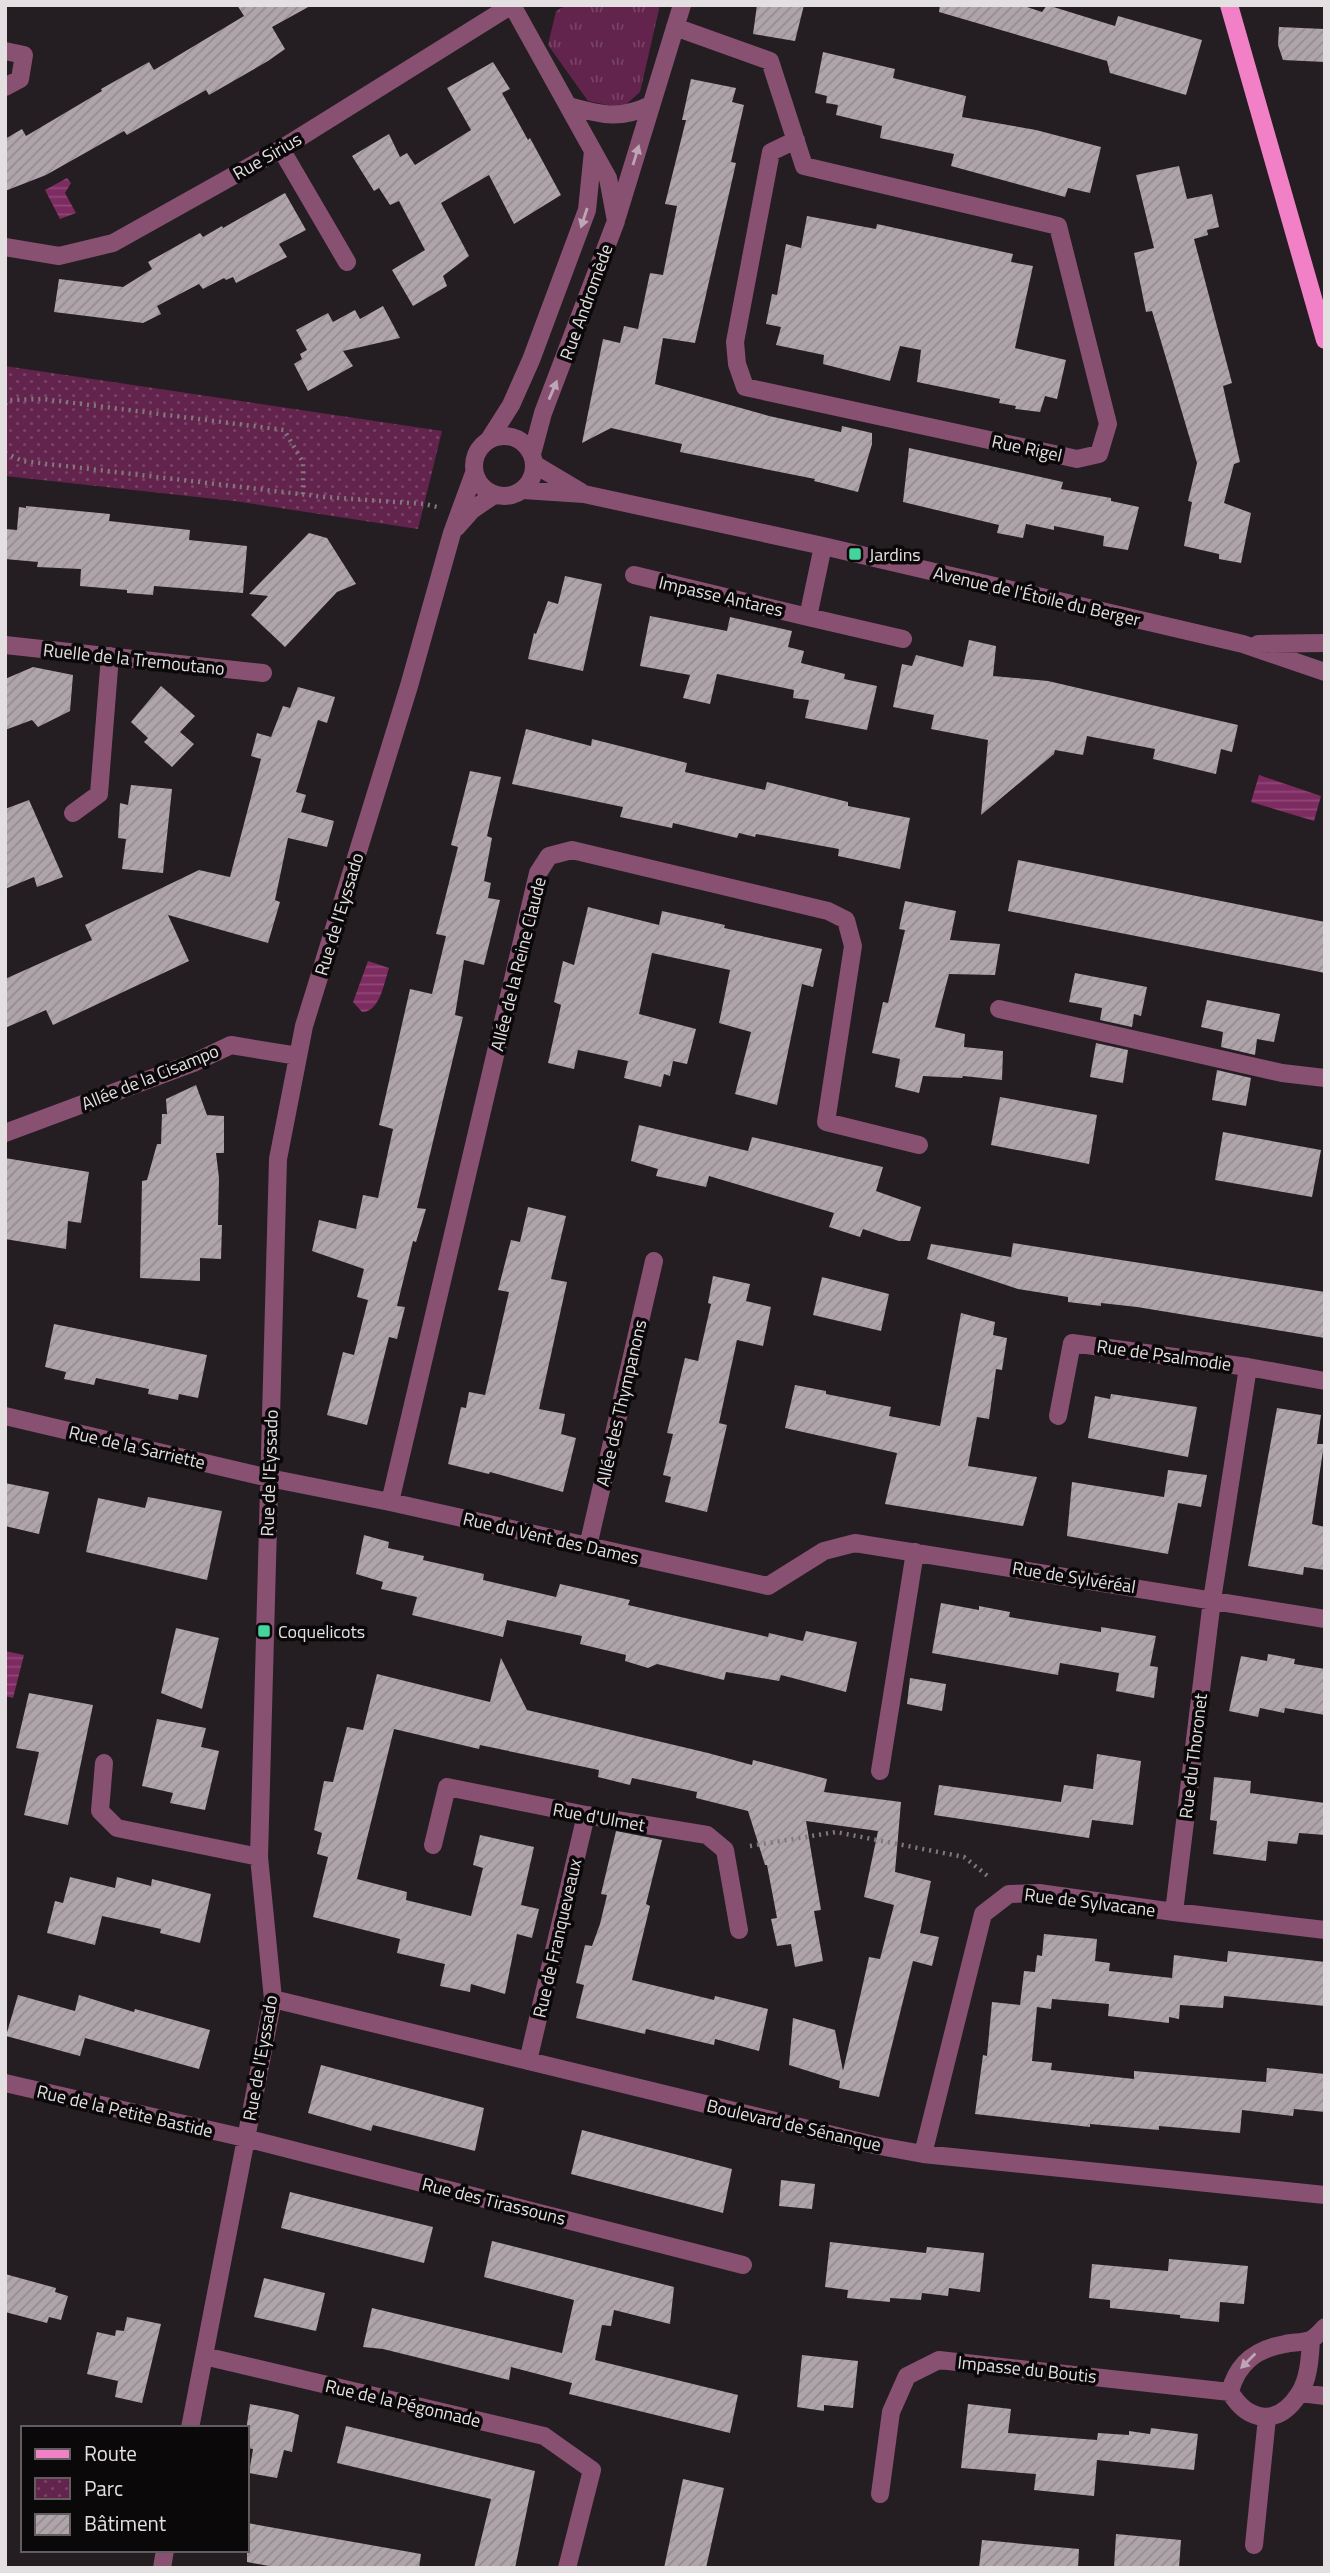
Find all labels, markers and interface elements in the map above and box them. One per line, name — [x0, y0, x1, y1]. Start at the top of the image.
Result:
street label: Rue Sirius — [228, 125, 306, 187]
one-way arrow — [631, 145, 641, 166]
one-way arrow — [578, 208, 589, 229]
street label: Rue Andromède — [552, 240, 620, 364]
one-way arrow — [548, 379, 559, 400]
street label: Rue Rigel — [989, 427, 1065, 469]
place label: Jardins — [869, 541, 921, 568]
marker: Jardins — [847, 546, 863, 562]
street label: Avenue de l'Étoile du Berger — [931, 559, 1143, 633]
street label: Impasse Antares — [656, 569, 786, 623]
street label: Ruelle de la Tremoutano — [42, 636, 226, 682]
street label: Rue de l'Eyssado — [307, 849, 371, 979]
street label: Allée de la Reine Claude — [483, 874, 553, 1054]
street label: Allée de la Cisampo — [77, 1037, 223, 1117]
street label: Allée des Thympanons — [589, 1317, 653, 1489]
street label: Rue de Psalmodie — [1095, 1332, 1233, 1378]
street label: Rue de l'Eyssado — [253, 1409, 285, 1537]
street label: Rue de la Sarriette — [66, 1418, 208, 1476]
street label: Rue du Vent des Dames — [460, 1505, 642, 1571]
street label: Rue de Sylvéréal — [1010, 1554, 1138, 1600]
place label: Coquelicots — [278, 1618, 365, 1645]
marker: Coquelicots — [256, 1623, 272, 1639]
street label: Rue du Thoronet — [1172, 1691, 1214, 1820]
street label: Rue d'Ulmet — [551, 1796, 648, 1838]
street label: Rue de Franqueveaux — [526, 1856, 588, 2020]
street label: Rue de Sylvacane — [1023, 1881, 1157, 1923]
street label: Rue de l'Eyssado — [236, 1993, 284, 2123]
street label: Rue de la Petite Bastide — [34, 2078, 216, 2144]
street label: Boulevard de Sénanque — [704, 2092, 884, 2158]
street label: Rue des Tirassouns — [419, 2170, 569, 2232]
street label: Impasse du Boutis — [956, 2348, 1098, 2390]
one-way arrow — [1240, 2353, 1257, 2369]
street label: Rue de la Pégonnade — [323, 2372, 483, 2434]
legend — [21, 2426, 248, 2552]
text: Route — [84, 2437, 137, 2469]
text: Parc — [84, 2472, 123, 2504]
text: Bâtiment — [84, 2507, 167, 2539]

